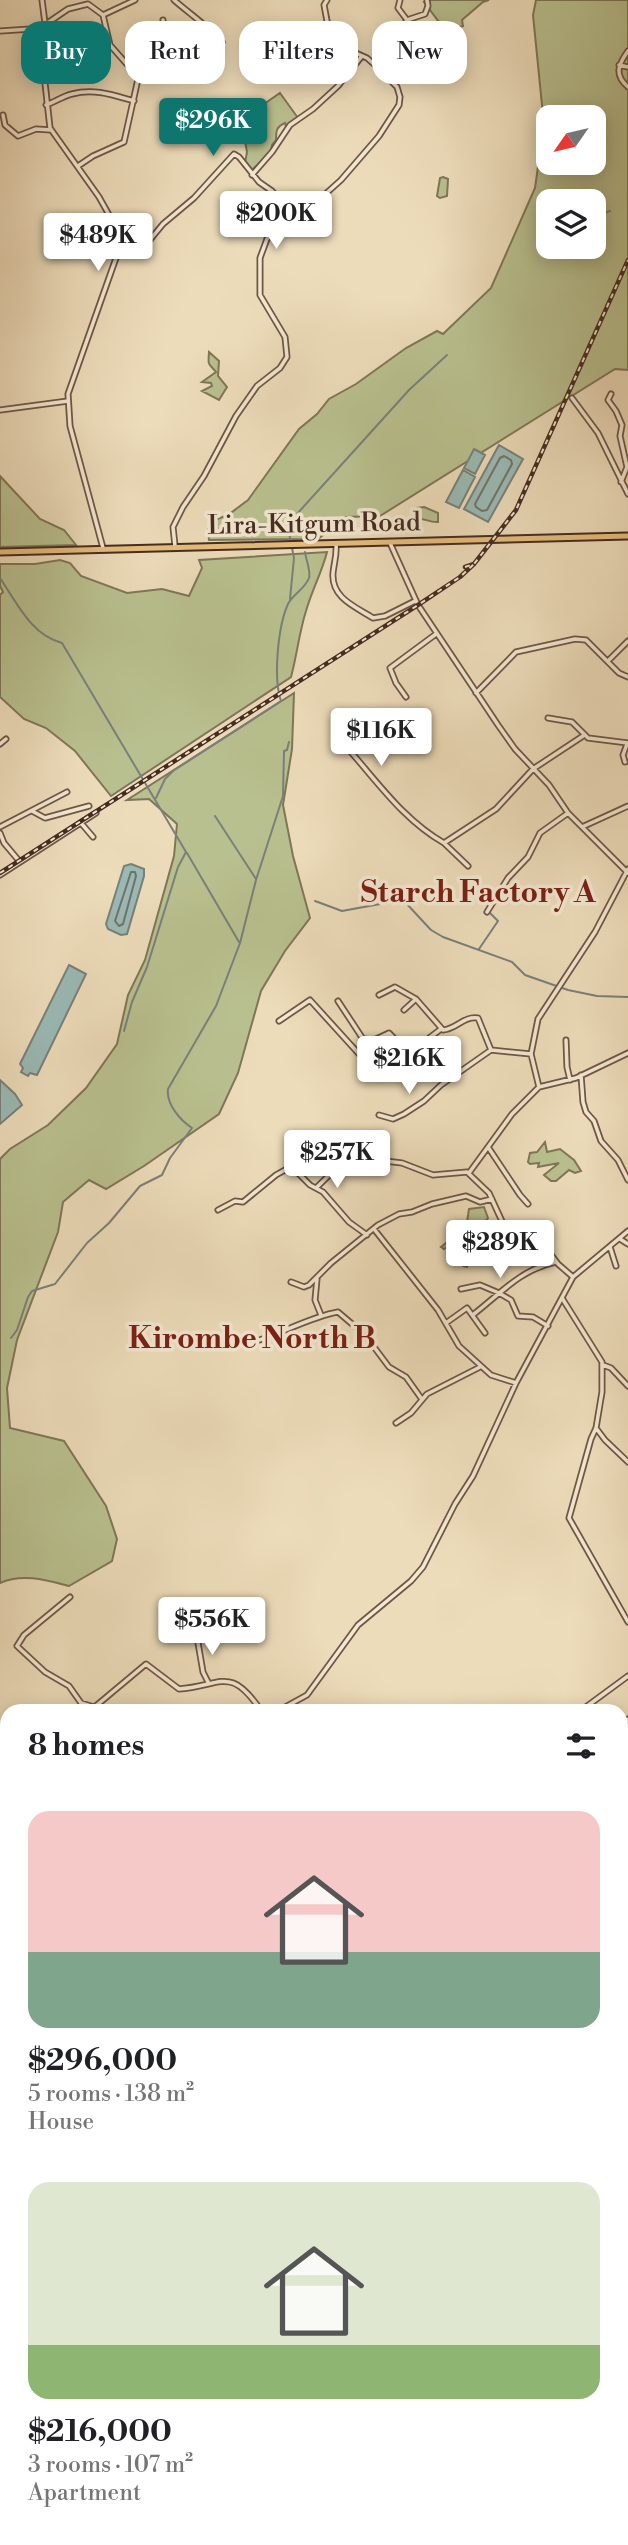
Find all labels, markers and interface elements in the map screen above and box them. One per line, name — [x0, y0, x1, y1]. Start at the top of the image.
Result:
chip: Buy — [21, 21, 111, 84]
chip: Rent — [125, 21, 225, 84]
chip: Filters — [239, 21, 358, 84]
chip: New — [372, 21, 467, 84]
pin: $296K — [164, 99, 262, 158]
north arrow — [536, 105, 606, 175]
map controls — [536, 105, 606, 259]
text: $296K — [175, 107, 251, 135]
button: layers — [536, 189, 606, 259]
pin: $200K — [227, 191, 325, 251]
text: $200K — [236, 200, 316, 228]
pin: $489K — [49, 214, 147, 273]
text: $489K — [60, 222, 136, 250]
street label: Lira-Kitgum Road — [207, 506, 421, 542]
pin: $116K — [332, 708, 430, 768]
text: $116K — [347, 717, 415, 745]
district label: Starch Factory A — [360, 874, 596, 912]
pin: $216K — [360, 1036, 458, 1096]
text: $216K — [373, 1045, 445, 1073]
pin: $257K — [288, 1130, 386, 1190]
text: $257K — [300, 1139, 374, 1167]
pin: $289K — [451, 1220, 549, 1280]
text: $289K — [462, 1229, 538, 1257]
district label: Kirombe North B — [128, 1320, 376, 1358]
pin: $556K — [163, 1598, 261, 1657]
text: $556K — [174, 1606, 250, 1634]
text: 8 homes — [28, 1727, 144, 1765]
icon: filters — [562, 1727, 600, 1765]
icon: home — [251, 1857, 377, 1983]
text: $296,000 — [28, 2042, 177, 2080]
text: 5 rooms · 138 m² — [28, 2080, 194, 2108]
text: House — [28, 2108, 94, 2136]
icon: home — [251, 2228, 377, 2354]
text: $216,000 — [28, 2413, 172, 2451]
text: 3 rooms · 107 m² — [28, 2451, 193, 2479]
text: Apartment — [28, 2479, 141, 2507]

